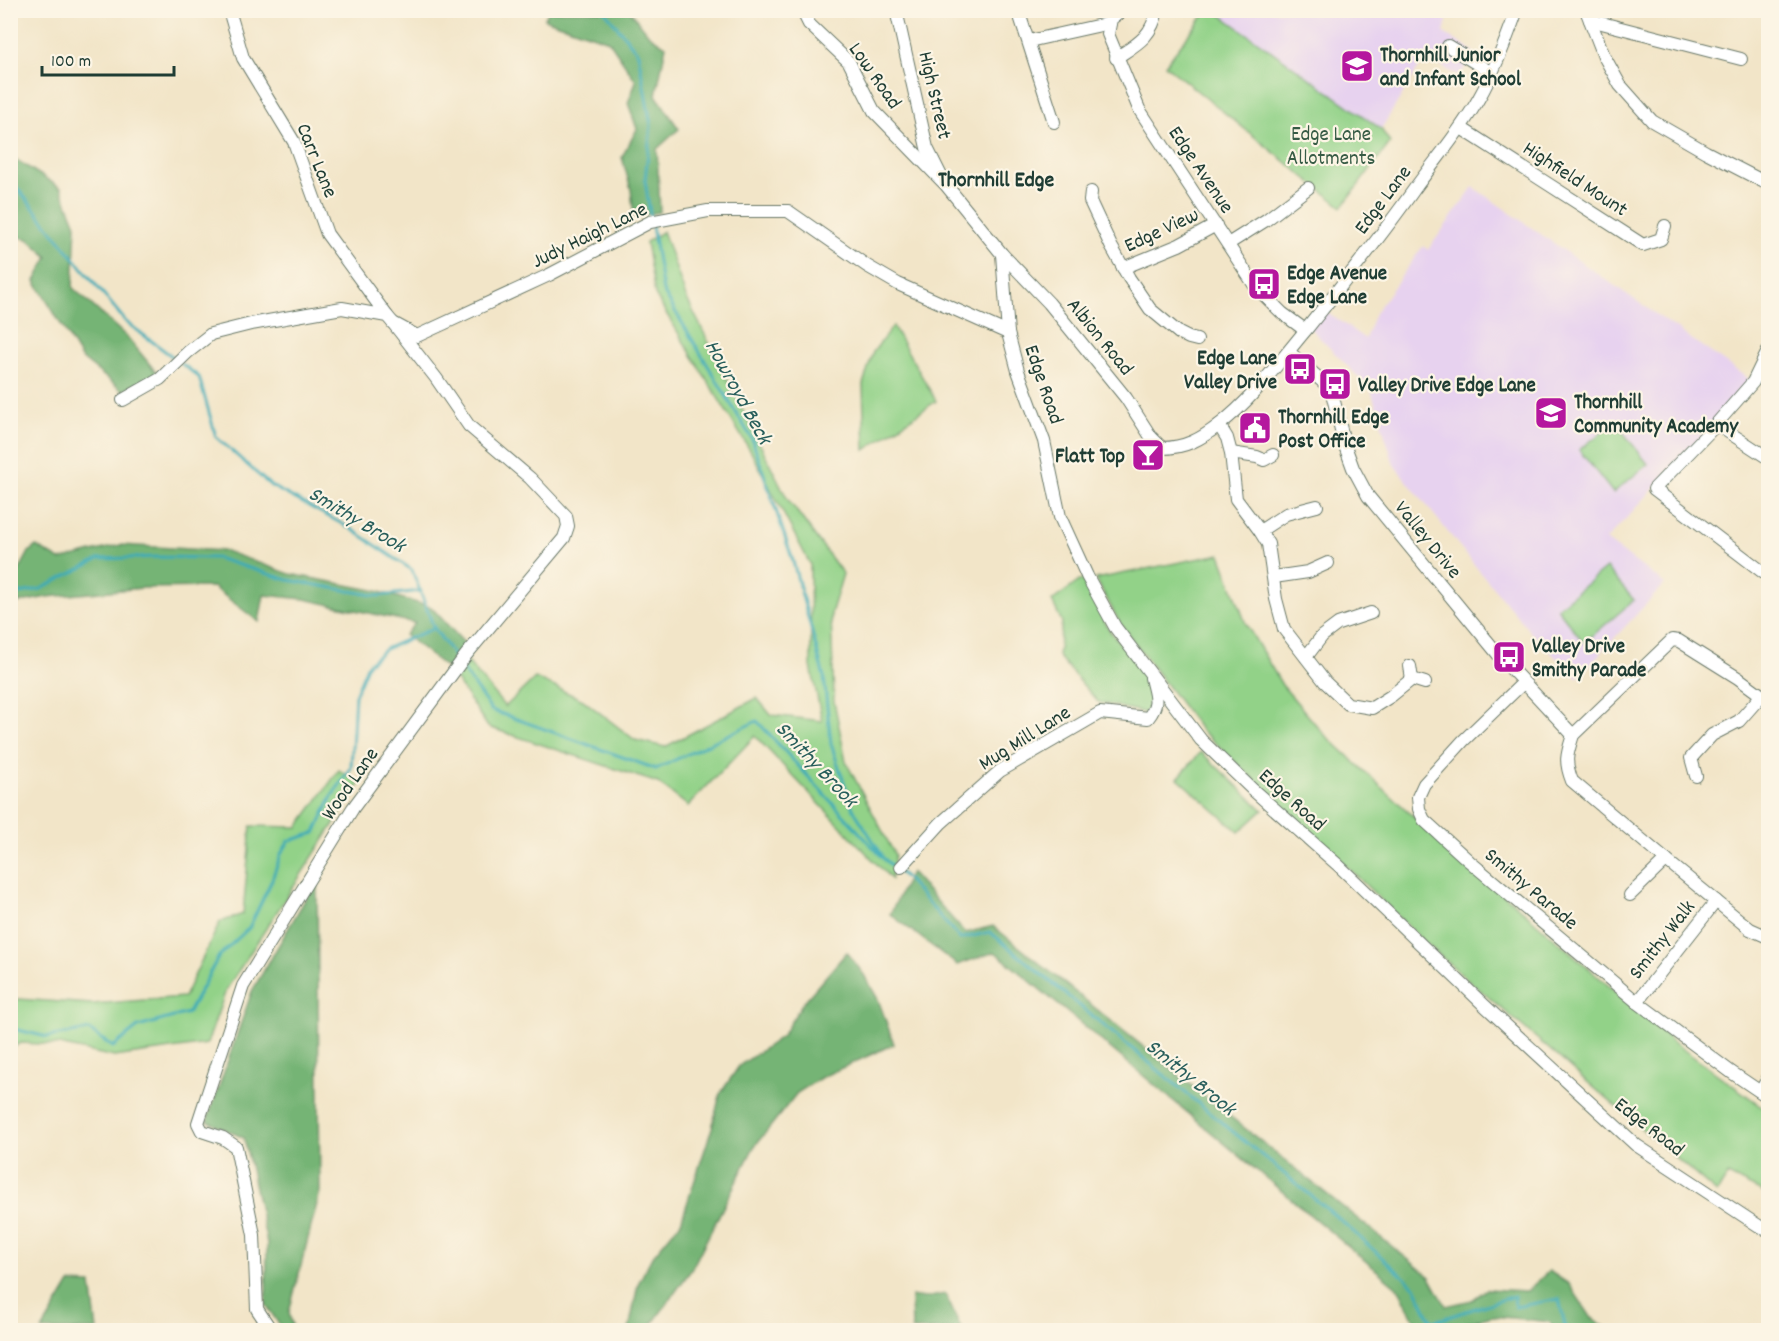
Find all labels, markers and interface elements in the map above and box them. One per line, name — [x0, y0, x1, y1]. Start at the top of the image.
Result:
street label: Low Road — [840, 37, 907, 116]
scale bar — [42, 39, 174, 77]
place label: Thornhill Junior and Infant School — [1380, 42, 1522, 96]
school or university icon: Thornhill Junior and Infant School — [1339, 48, 1375, 84]
street label: High Street — [908, 49, 958, 143]
text: 100 m — [51, 50, 91, 75]
street label: Carr Lane — [287, 119, 344, 203]
street label: Edge Avenue — [1159, 121, 1240, 221]
park label: Edge Lane Allotments — [1287, 121, 1375, 175]
street label: Highfield Mount — [1516, 135, 1633, 226]
street label: Edge Lane — [1348, 160, 1420, 242]
district label: Thornhill Edge — [938, 166, 1054, 197]
street label: Judy Haigh Lane — [527, 196, 653, 278]
street label: Edge View — [1120, 201, 1205, 262]
place label: Edge Avenue Edge Lane — [1287, 260, 1387, 314]
bus stop icon: Edge Avenue Edge Lane — [1246, 266, 1282, 302]
street label: Albion Road — [1058, 292, 1139, 383]
water label: Howroyd Beck — [695, 335, 779, 452]
street label: Edge Road — [1015, 341, 1070, 429]
place label: Edge Lane Valley Drive — [1184, 345, 1277, 399]
bus stop icon: Edge Lane Valley Drive — [1282, 351, 1318, 387]
bus stop icon: Valley Drive Edge Lane — [1317, 366, 1353, 402]
place label: Valley Drive Edge Lane — [1358, 372, 1536, 402]
place label: Thornhill Community Academy — [1574, 389, 1740, 443]
school or university icon: Thornhill Community Academy — [1533, 395, 1569, 431]
place label: Thornhill Edge Post Office — [1278, 404, 1389, 458]
public building icon: Thornhill Edge Post Office — [1237, 410, 1273, 446]
bar icon: Flatt Top — [1130, 437, 1166, 473]
place label: Flatt Top — [1055, 443, 1125, 473]
water label: Smithy Brook — [302, 480, 412, 563]
street label: Valley Drive — [1386, 495, 1468, 586]
place label: Valley Drive Smithy Parade — [1532, 633, 1646, 687]
bus stop icon: Valley Drive Smithy Parade — [1491, 639, 1527, 675]
street label: Mug Mill Lane — [974, 699, 1078, 780]
water label: Smithy Brook — [767, 715, 865, 817]
street label: Wood Lane — [315, 742, 387, 827]
street label: Edge Road — [1251, 763, 1331, 840]
street label: Smithy Parade — [1477, 842, 1584, 939]
street label: Smithy Walk — [1623, 895, 1704, 987]
water label: Smithy Brook — [1138, 1033, 1243, 1126]
street label: Edge Road — [1607, 1091, 1690, 1165]

